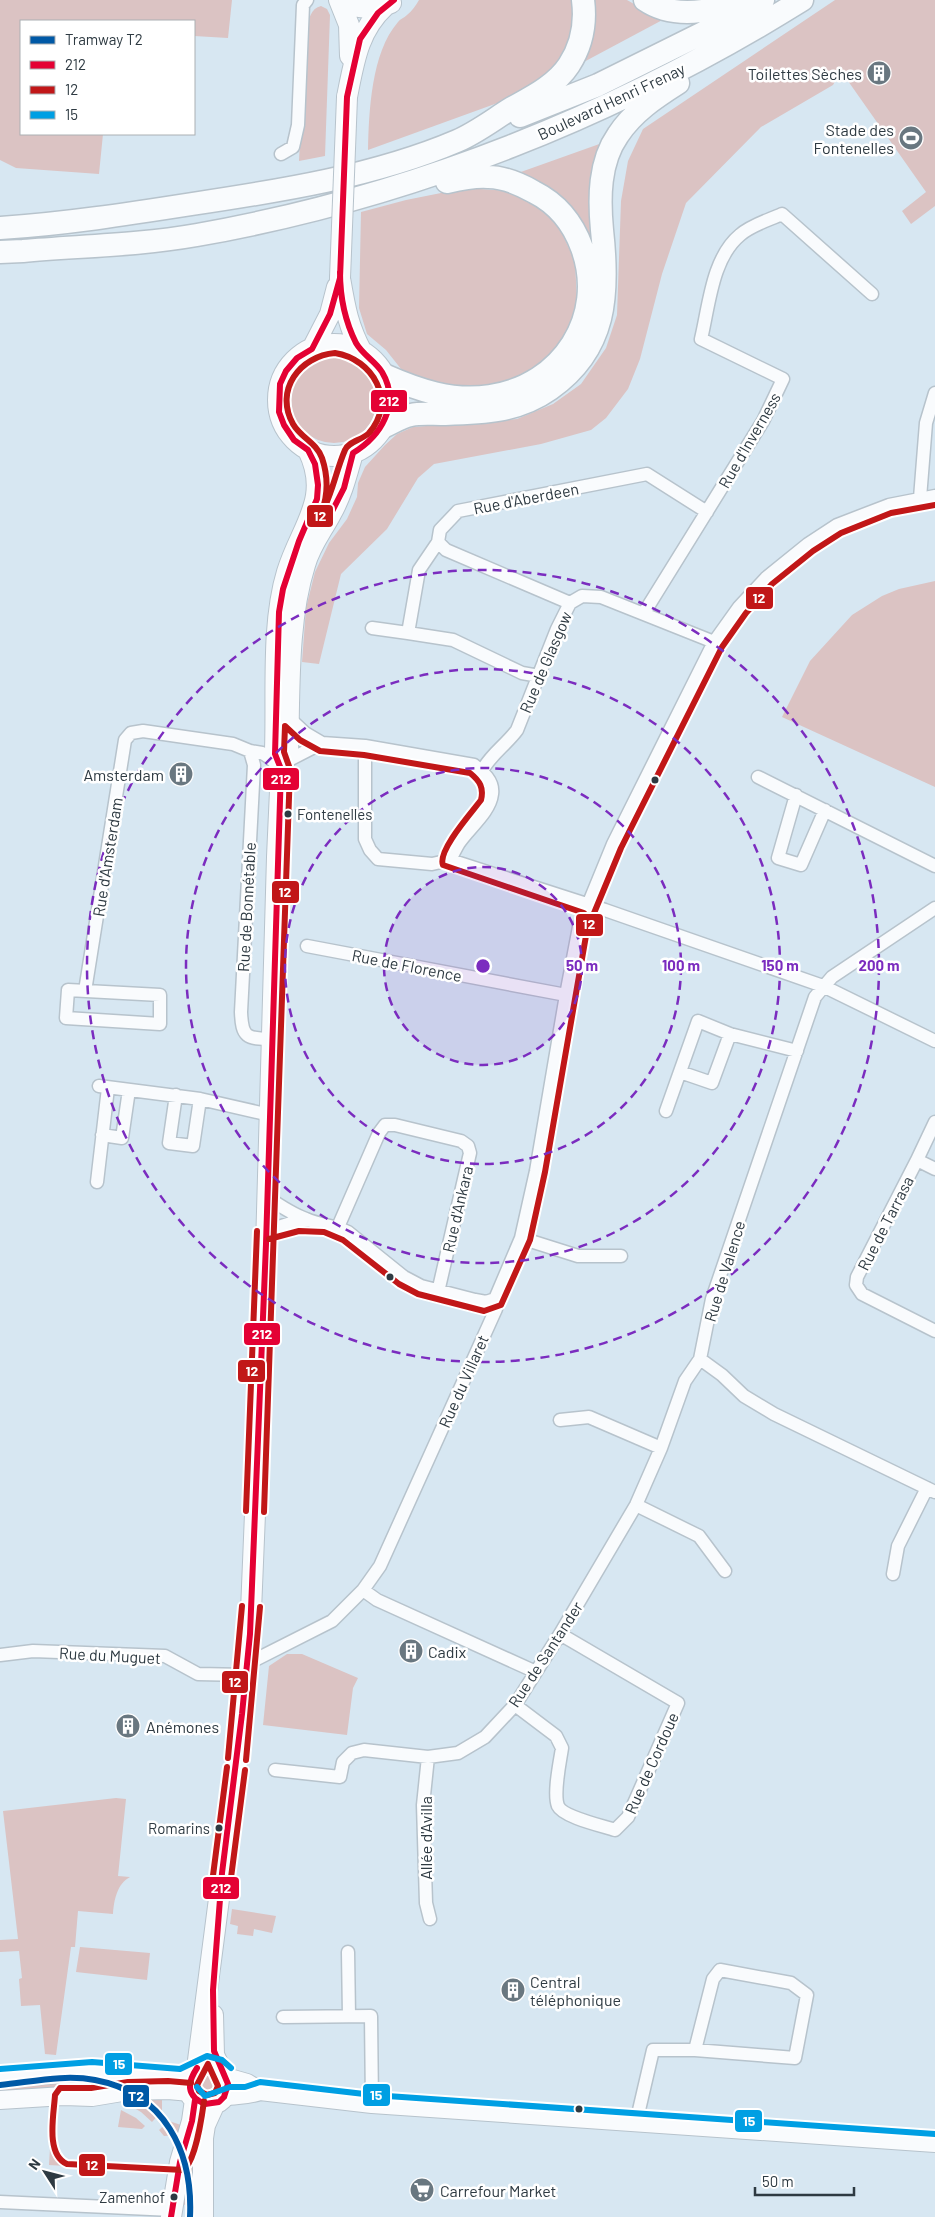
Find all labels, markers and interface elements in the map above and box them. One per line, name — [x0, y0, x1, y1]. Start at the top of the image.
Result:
legend — [20, 20, 195, 135]
text: Tramway T2 — [65, 30, 143, 48]
text: 212 — [65, 55, 86, 73]
street label: Boulevard Henri Frenay — [534, 58, 688, 144]
building icon: Toilettes Sèches — [866, 60, 892, 86]
place label: Toilettes Sèches — [748, 64, 862, 83]
text: 12 — [65, 80, 78, 98]
text: 15 — [65, 105, 78, 123]
place label: Stade des Fontenelles — [814, 120, 894, 157]
sports icon: Stade des Fontenelles — [898, 125, 924, 151]
line badge: 212 — [370, 389, 408, 413]
street label: Rue d'Inverness — [714, 389, 784, 491]
text: 212 — [379, 392, 399, 409]
street label: Rue d'Aberdeen — [472, 478, 580, 518]
line badge: 12 — [306, 504, 334, 528]
text: 12 — [314, 507, 327, 524]
line badge: 12 — [745, 586, 774, 610]
text: 12 — [753, 589, 766, 606]
street label: Rue de Glasgow — [515, 608, 575, 716]
building icon: Amsterdam — [168, 761, 194, 787]
place label: Amsterdam — [83, 765, 164, 784]
line badge: 212 — [262, 767, 300, 791]
text: 212 — [271, 770, 291, 787]
unlabelled marker — [650, 775, 660, 785]
street label: Rue d'Amsterdam — [88, 796, 126, 918]
place label: Fontenelles — [297, 805, 372, 823]
marker: Fontenelles — [283, 809, 293, 819]
street label: Rue de Bonnétable — [233, 842, 259, 972]
line badge: 12 — [271, 880, 300, 904]
text: 12 — [279, 883, 292, 900]
line badge: 12 — [575, 913, 604, 937]
text: 12 — [583, 915, 596, 932]
street label: Rue de Florence — [350, 945, 464, 985]
text: 50 m — [566, 956, 598, 974]
text: 100 m — [662, 956, 700, 974]
text: 150 m — [761, 956, 799, 974]
text: 200 m — [858, 956, 900, 974]
centre of rings — [474, 957, 492, 975]
street label: Rue d'Ankara — [438, 1164, 476, 1254]
street label: Rue de Tarrasa — [853, 1173, 917, 1273]
street label: Rue de Valence — [700, 1218, 748, 1324]
unlabelled marker — [385, 1272, 395, 1282]
line badge: 212 — [243, 1322, 281, 1346]
text: 212 — [252, 1325, 272, 1342]
street label: Rue du Villaret — [434, 1332, 492, 1430]
line badge: 12 — [237, 1359, 266, 1383]
text: 12 — [246, 1362, 259, 1379]
street label: Rue de Santander — [504, 1597, 586, 1710]
building icon: Cadix — [398, 1638, 424, 1664]
place label: Cadix — [428, 1642, 467, 1661]
street label: Rue du Muguet — [59, 1643, 161, 1667]
line badge: 12 — [221, 1670, 249, 1694]
text: 12 — [229, 1673, 242, 1690]
street label: Rue de Cordoue — [620, 1709, 682, 1817]
building icon: Anémones — [115, 1713, 141, 1739]
place label: Anémones — [146, 1717, 219, 1736]
street label: Allée d'Avilla — [416, 1796, 435, 1880]
place label: Romarins — [148, 1819, 210, 1837]
marker: Romarins — [214, 1823, 224, 1833]
line badge: 212 — [202, 1876, 240, 1900]
text: 212 — [211, 1879, 231, 1896]
place label: Central téléphonique — [530, 1972, 621, 2009]
building icon: Central téléphonique — [500, 1977, 526, 2003]
line badge: 15 — [104, 2052, 133, 2076]
text: 15 — [113, 2055, 126, 2072]
line badge: 15 — [362, 2083, 391, 2107]
line badge: T2 — [122, 2084, 150, 2108]
text: 15 — [370, 2086, 383, 2103]
text: T2 — [128, 2087, 144, 2104]
unlabelled marker — [574, 2104, 584, 2114]
line badge: 15 — [734, 2109, 763, 2133]
text: 15 — [743, 2112, 756, 2129]
north arrow — [20, 2147, 70, 2197]
line badge: 12 — [78, 2153, 106, 2177]
text: N — [24, 2155, 44, 2173]
text: 12 — [86, 2156, 99, 2173]
scale bar — [755, 2164, 854, 2196]
text: 50 m — [762, 2172, 794, 2190]
supermarket icon: Carrefour Market — [409, 2177, 435, 2203]
place label: Carrefour Market — [440, 2181, 556, 2200]
place label: Zamenhof — [99, 2188, 165, 2206]
marker: Zamenhof — [169, 2192, 179, 2202]

